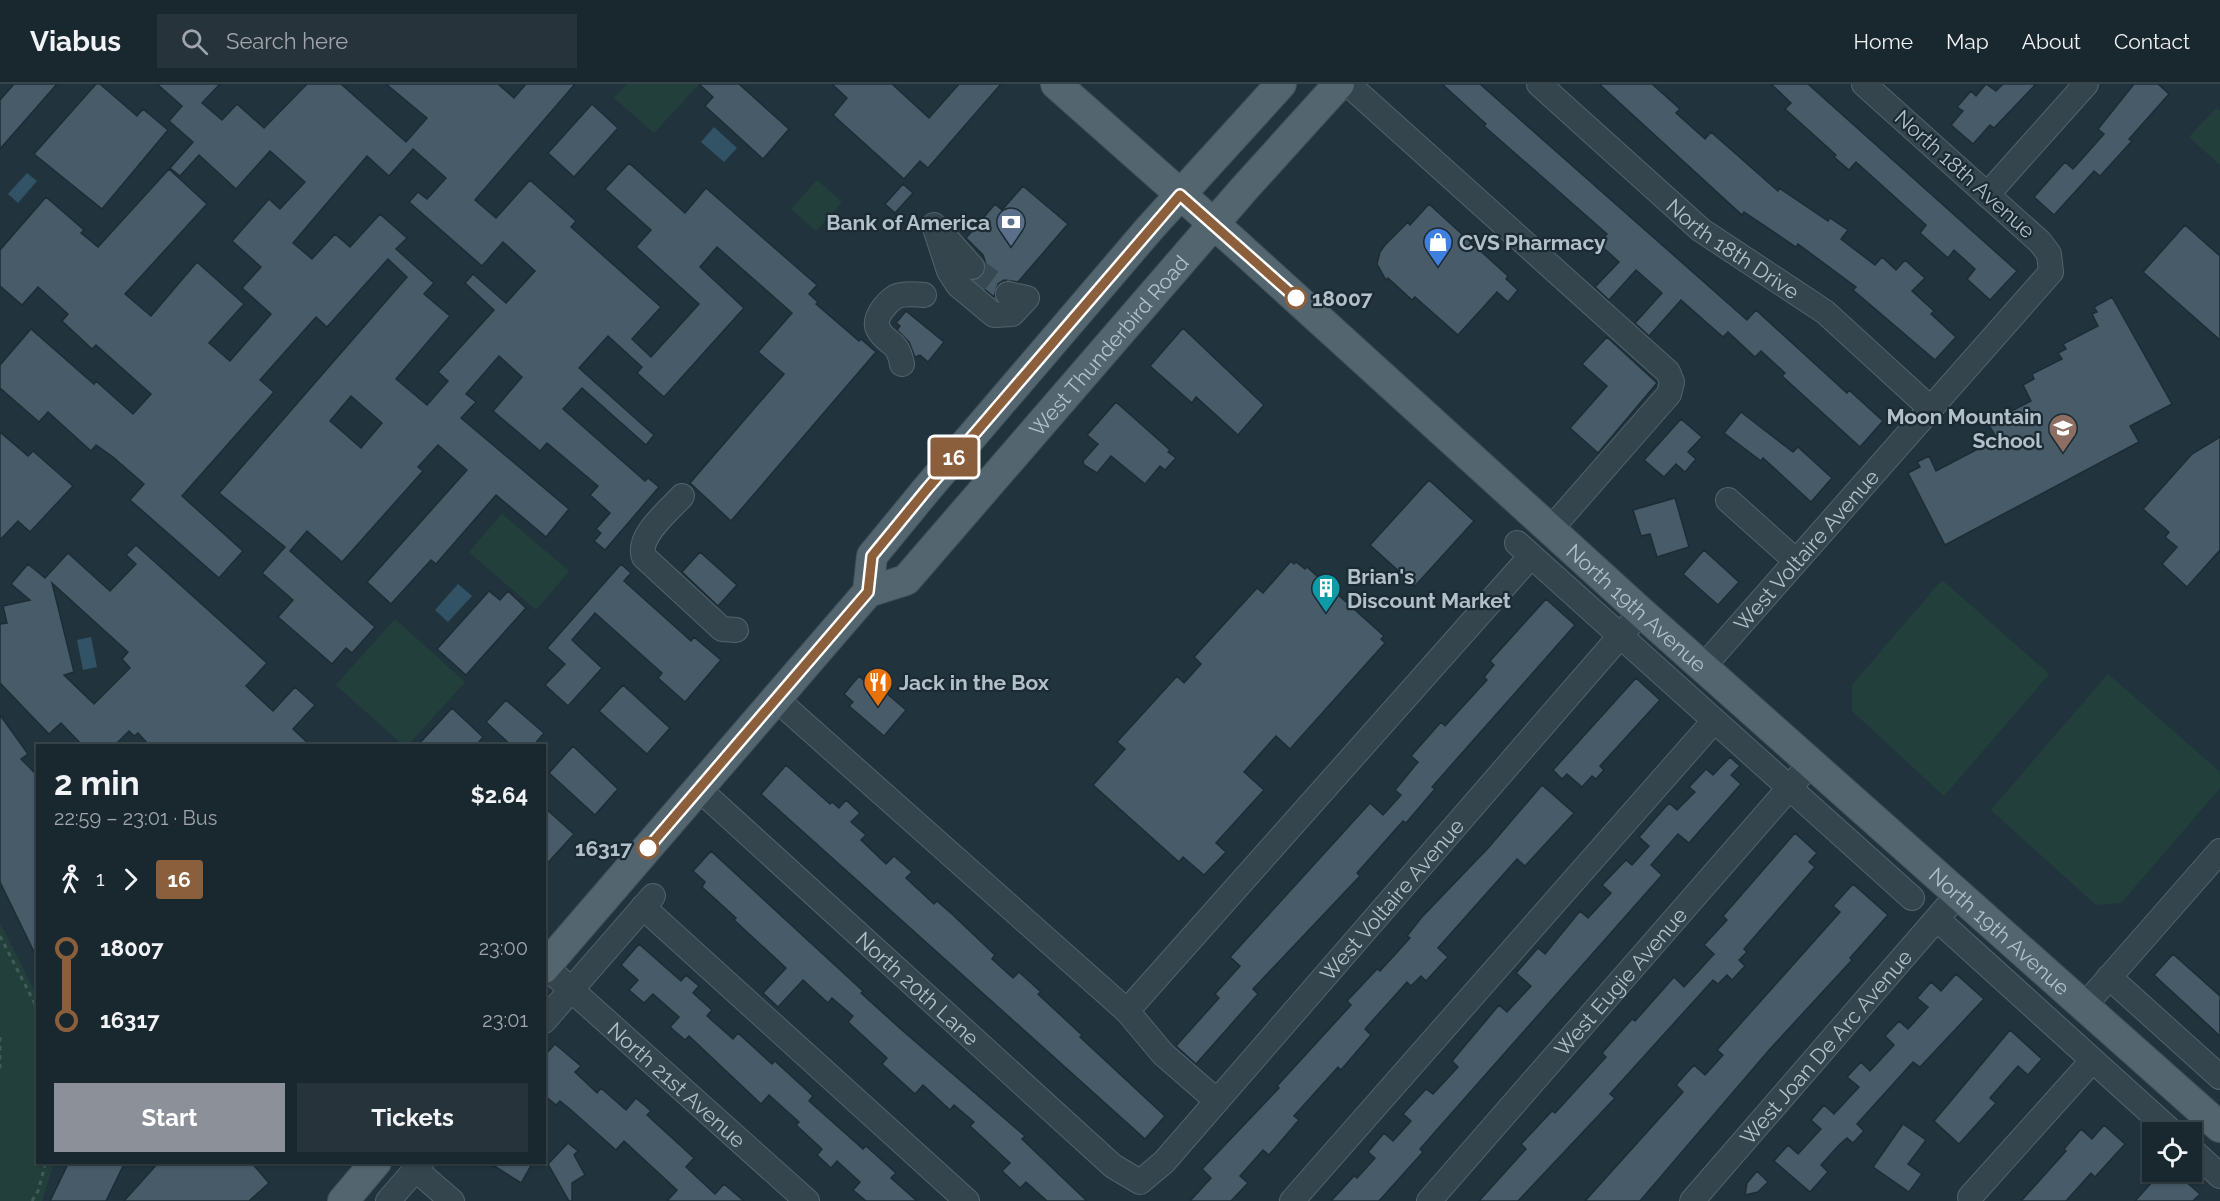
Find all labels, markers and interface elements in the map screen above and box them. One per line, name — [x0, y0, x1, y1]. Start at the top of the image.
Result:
search box — [157, 14, 577, 68]
text: Viabus — [30, 25, 121, 58]
icon: search — [178, 25, 211, 58]
text: Search here — [226, 28, 348, 54]
text: Home — [1854, 29, 1913, 54]
text: Map — [1946, 29, 1989, 54]
text: About — [2022, 29, 2081, 54]
text: Contact — [2114, 29, 2190, 54]
street label: North 18th Avenue — [1890, 105, 2040, 243]
street label: North 18th Drive — [1662, 193, 1804, 304]
bank icon: Bank of America — [995, 206, 1027, 248]
place label: Bank of America — [826, 210, 990, 235]
shop icon: CVS Pharmacy — [1422, 226, 1454, 268]
place label: CVS Pharmacy — [1459, 230, 1606, 255]
street label: West Thunderbird Road — [1024, 250, 1193, 441]
place label: 18007 — [1312, 286, 1373, 311]
marker: 18007 — [1285, 287, 1307, 309]
place label: Moon Mountain School — [1886, 404, 2042, 453]
school or university icon: Moon Mountain School — [2047, 412, 2079, 454]
line badge: 16 — [927, 438, 981, 476]
text: 16 — [942, 445, 966, 470]
street label: West Voltaire Avenue — [1728, 464, 1884, 636]
street label: North 19th Avenue — [1562, 538, 1712, 677]
place label: Brian's Discount Market — [1347, 564, 1511, 613]
building icon: Brian's Discount Market — [1310, 572, 1342, 614]
restaurant icon: Jack in the Box — [862, 666, 894, 708]
place label: Jack in the Box — [899, 670, 1050, 695]
text: 2 min — [54, 764, 140, 803]
text: $2.64 — [471, 782, 528, 808]
text: 22:59 – 23:01 · Bus — [54, 806, 217, 830]
street label: West Voltaire Avenue — [1314, 813, 1469, 986]
place label: 16317 — [575, 836, 632, 861]
marker: 16317 — [637, 837, 659, 859]
street label: North 19th Avenue — [1924, 862, 2075, 1000]
icon: walk — [54, 863, 87, 896]
icon: forward — [114, 863, 147, 896]
text: 1 — [96, 867, 105, 891]
text: 16 — [168, 867, 191, 892]
street label: West Eugie Avenue — [1549, 902, 1692, 1061]
street label: North 20th Lane — [851, 926, 984, 1051]
text: 18007 — [100, 935, 164, 961]
text: 23:00 — [479, 936, 528, 960]
street label: West Joan De Arc Avenue — [1734, 944, 1917, 1149]
text: 16317 — [100, 1007, 160, 1033]
text: 23:01 — [482, 1008, 528, 1032]
street label: North 21st Avenue — [603, 1016, 751, 1153]
button: Start — [54, 1083, 285, 1152]
button: Tickets — [297, 1083, 528, 1152]
map controls — [2142, 1122, 2202, 1182]
button: locate — [2142, 1122, 2202, 1182]

